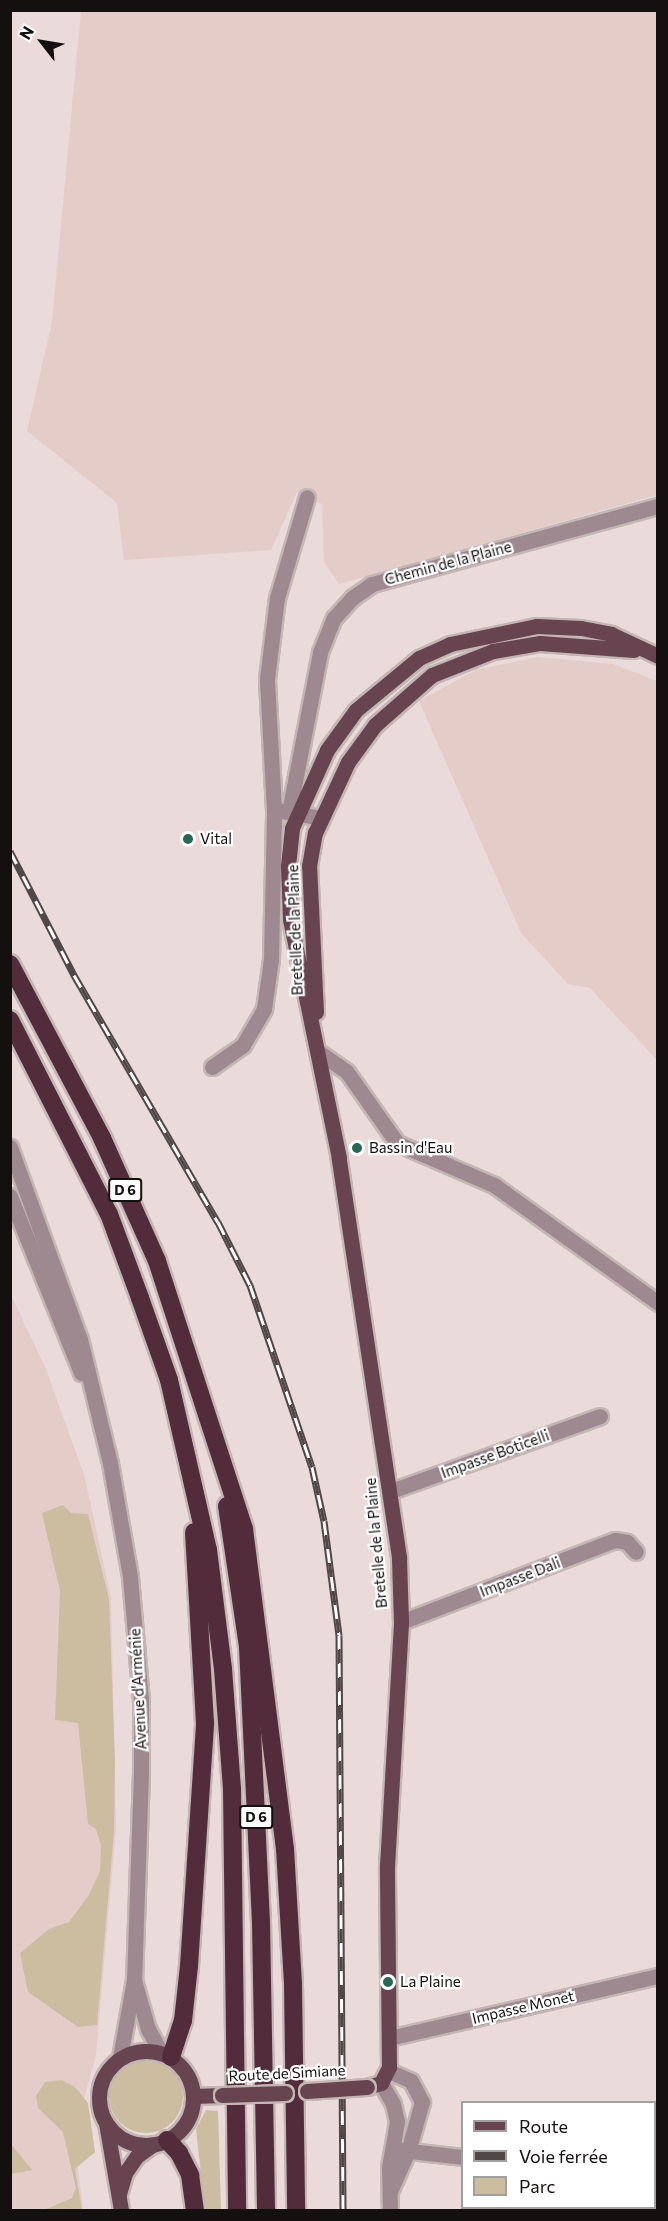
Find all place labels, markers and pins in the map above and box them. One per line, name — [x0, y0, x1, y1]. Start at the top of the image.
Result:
place label: Vital — [200, 830, 232, 848]
marker: Vital — [181, 832, 195, 846]
place label: Bassin d'Eau — [369, 1139, 452, 1157]
marker: Bassin d'Eau — [350, 1141, 364, 1155]
place label: La Plaine — [400, 1973, 461, 1991]
marker: La Plaine — [381, 1975, 395, 1989]

